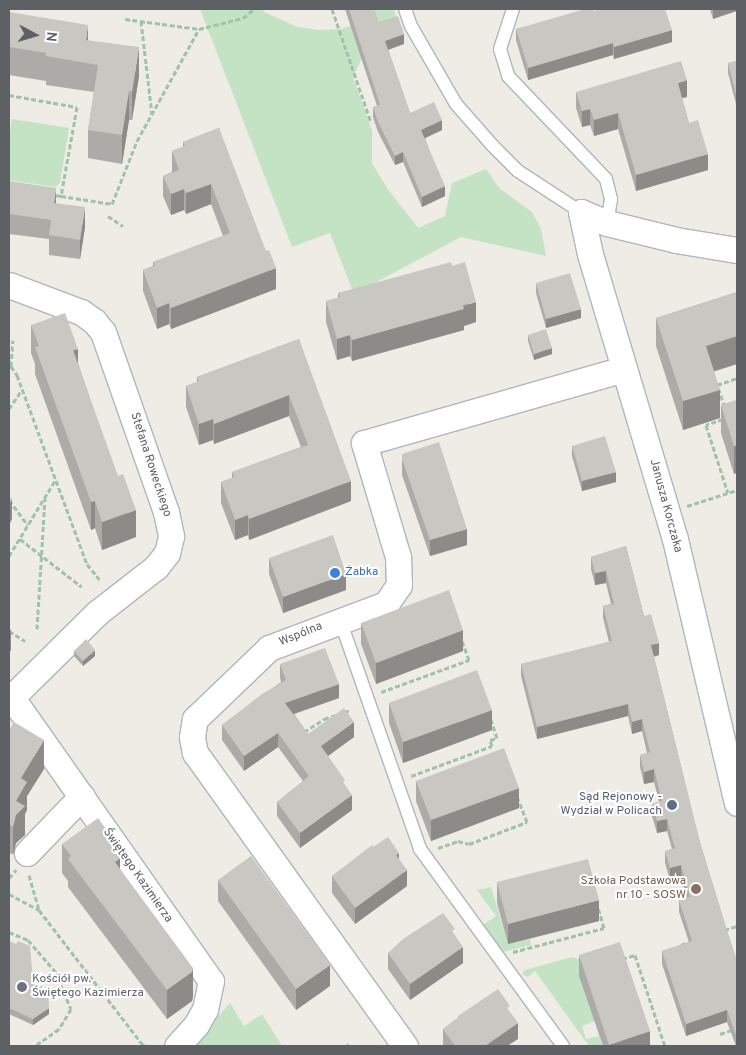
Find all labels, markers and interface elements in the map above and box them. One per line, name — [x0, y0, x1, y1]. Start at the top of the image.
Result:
north arrow — [10, 10, 60, 60]
text: N — [41, 31, 59, 43]
street label: Stefana Roweckiego — [126, 411, 174, 519]
street label: Janusza Korczaka — [646, 458, 684, 554]
place label: Żabka — [345, 566, 378, 580]
marker: Żabka — [329, 567, 341, 579]
street label: Wspólna — [277, 620, 325, 650]
place label: Sąd Rejonowy - Wydział w Policach — [561, 791, 662, 819]
marker: Sąd Rejonowy - Wydział w Policach — [666, 799, 678, 811]
street label: Świętego Kazimierza — [99, 826, 175, 926]
place label: Szkoła Podstawowa nr 10 - SOSW — [581, 875, 686, 903]
marker: Szkoła Podstawowa nr 10 - SOSW — [690, 883, 702, 895]
place label: Kościół pw. Świętego Kazimierza — [32, 973, 144, 1001]
marker: Kościół pw. Świętego Kazimierza — [16, 981, 28, 993]

